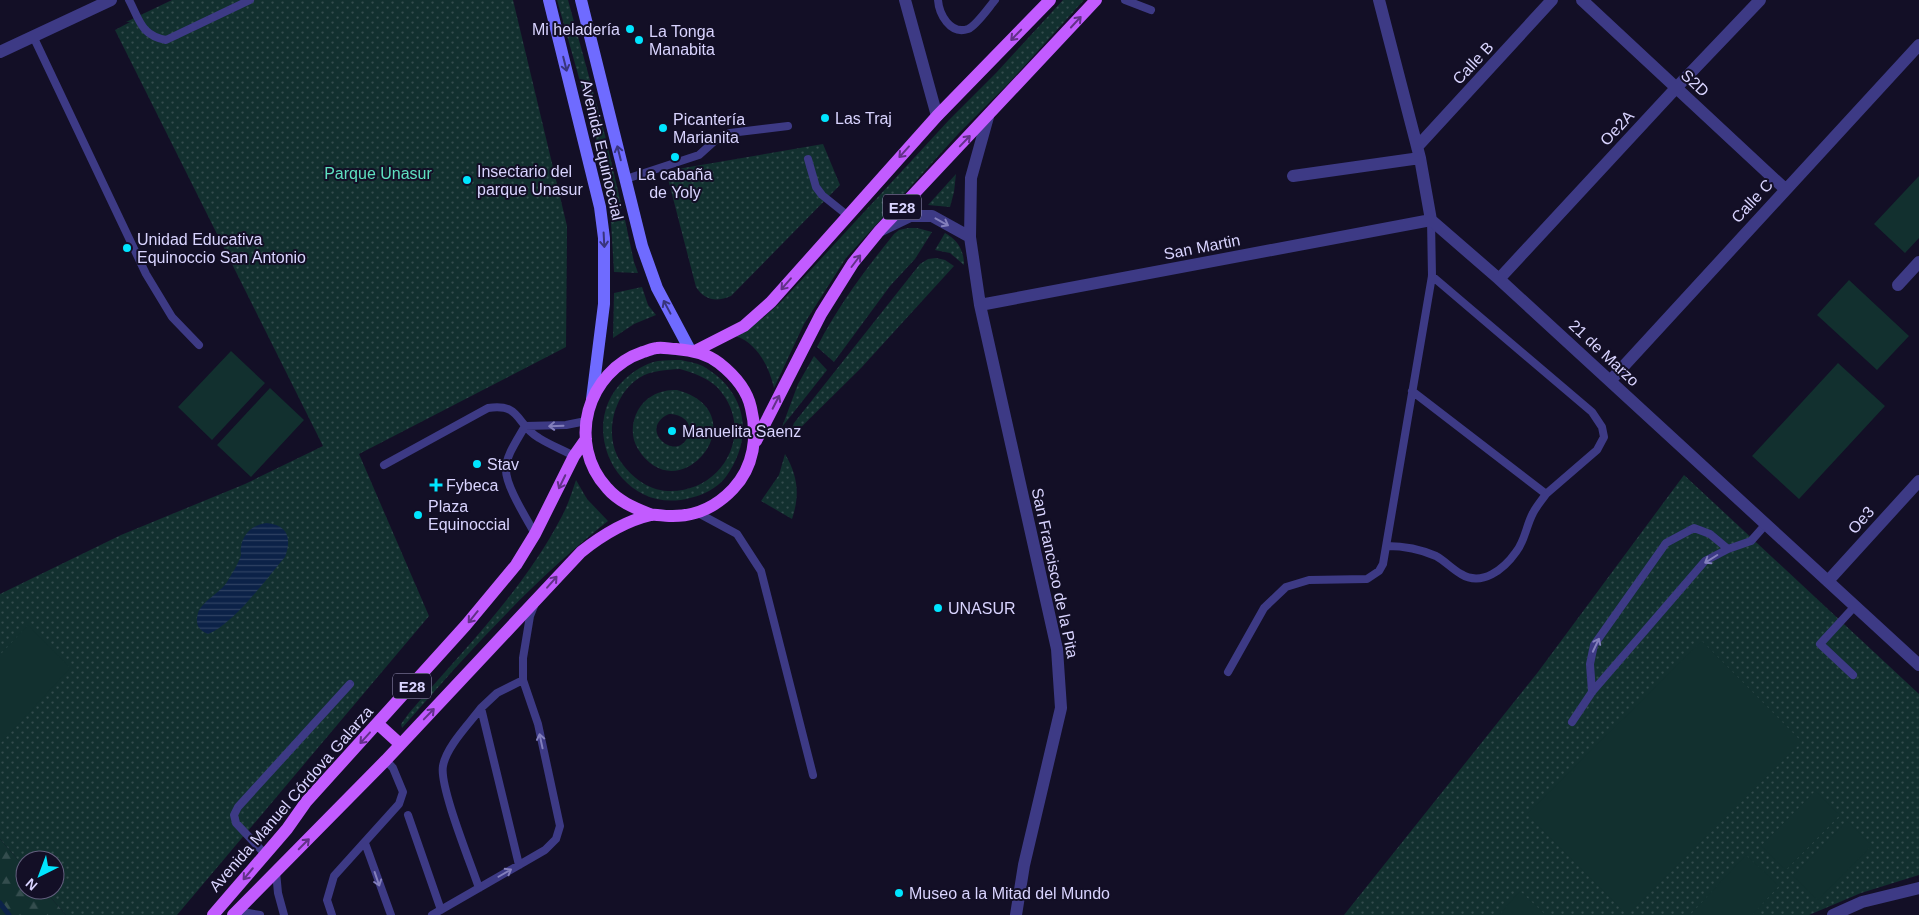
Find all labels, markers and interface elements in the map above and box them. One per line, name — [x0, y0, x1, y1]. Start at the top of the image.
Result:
one-way arrow — [1070, 15, 1082, 28]
place label: Mi heladería — [532, 21, 620, 38]
marker: Mi heladería — [624, 23, 636, 35]
place label: La Tonga Manabita — [649, 23, 715, 58]
one-way arrow — [1010, 29, 1022, 41]
marker: La Tonga Manabita — [633, 34, 645, 46]
street label: Calle B — [1449, 38, 1497, 88]
one-way arrow — [561, 56, 570, 72]
street label: S2D — [1678, 66, 1712, 100]
street label: Avenida Equinoccial — [578, 78, 626, 222]
street label: Oe2A — [1597, 107, 1637, 149]
place label: Las Traj — [835, 110, 892, 127]
place label: Picantería Marianita — [673, 111, 745, 146]
marker: Las Traj — [819, 112, 831, 124]
marker: Picantería Marianita — [657, 122, 669, 134]
one-way arrow — [959, 135, 971, 147]
one-way arrow — [614, 145, 623, 161]
one-way arrow — [898, 146, 910, 159]
marker: La cabaña de Yoly — [669, 151, 681, 163]
place label: Insectario del parque Unasur — [477, 163, 584, 198]
park label: Parque Unasur — [324, 165, 432, 182]
place label: La cabaña de Yoly — [638, 166, 712, 201]
marker: Insectario del parque Unasur — [461, 174, 473, 186]
street label: Calle C — [1728, 176, 1776, 226]
road number: E28 — [883, 194, 921, 220]
one-way arrow — [934, 218, 949, 227]
place label: Unidad Educativa Equinoccio San Antonio — [137, 231, 306, 266]
street label: San Martin — [1162, 231, 1242, 263]
one-way arrow — [599, 232, 608, 248]
marker: Unidad Educativa Equinoccio San Antonio — [121, 242, 133, 254]
one-way arrow — [850, 255, 861, 268]
one-way arrow — [780, 278, 792, 291]
one-way arrow — [662, 300, 672, 315]
street label: 21 de Marzo — [1566, 316, 1642, 390]
one-way arrow — [772, 395, 781, 410]
one-way arrow — [548, 421, 564, 430]
place label: Manuelita Saenz — [682, 423, 801, 440]
marker: Manuelita Saenz — [666, 425, 678, 437]
place label: Stav — [487, 456, 519, 473]
marker: Stav — [471, 458, 483, 470]
one-way arrow — [557, 474, 567, 489]
place label: Fybeca — [446, 477, 499, 494]
marker: Fybeca — [430, 479, 442, 491]
street label: San Francisco de la Pita — [1029, 486, 1081, 660]
place label: Plaza Equinoccial — [428, 498, 510, 533]
street label: Oe3 — [1845, 503, 1878, 537]
marker: Plaza Equinoccial — [412, 509, 424, 521]
one-way arrow — [1705, 554, 1719, 564]
one-way arrow — [546, 576, 558, 589]
place label: UNASUR — [948, 600, 1016, 617]
marker: UNASUR — [932, 602, 944, 614]
one-way arrow — [468, 610, 479, 623]
one-way arrow — [1592, 638, 1601, 653]
road number: E28 — [393, 674, 431, 698]
street label: Avenida Manuel Córdova Galarza — [206, 703, 376, 895]
one-way arrow — [423, 708, 436, 720]
one-way arrow — [359, 731, 371, 744]
one-way arrow — [536, 733, 545, 749]
one-way arrow — [298, 838, 310, 850]
north arrow — [15, 850, 65, 900]
one-way arrow — [242, 868, 253, 881]
one-way arrow — [497, 868, 512, 878]
one-way arrow — [373, 871, 383, 887]
text: N — [22, 875, 40, 894]
place label: Museo a la Mitad del Mundo — [909, 885, 1110, 902]
marker: Museo a la Mitad del Mundo — [893, 887, 905, 899]

